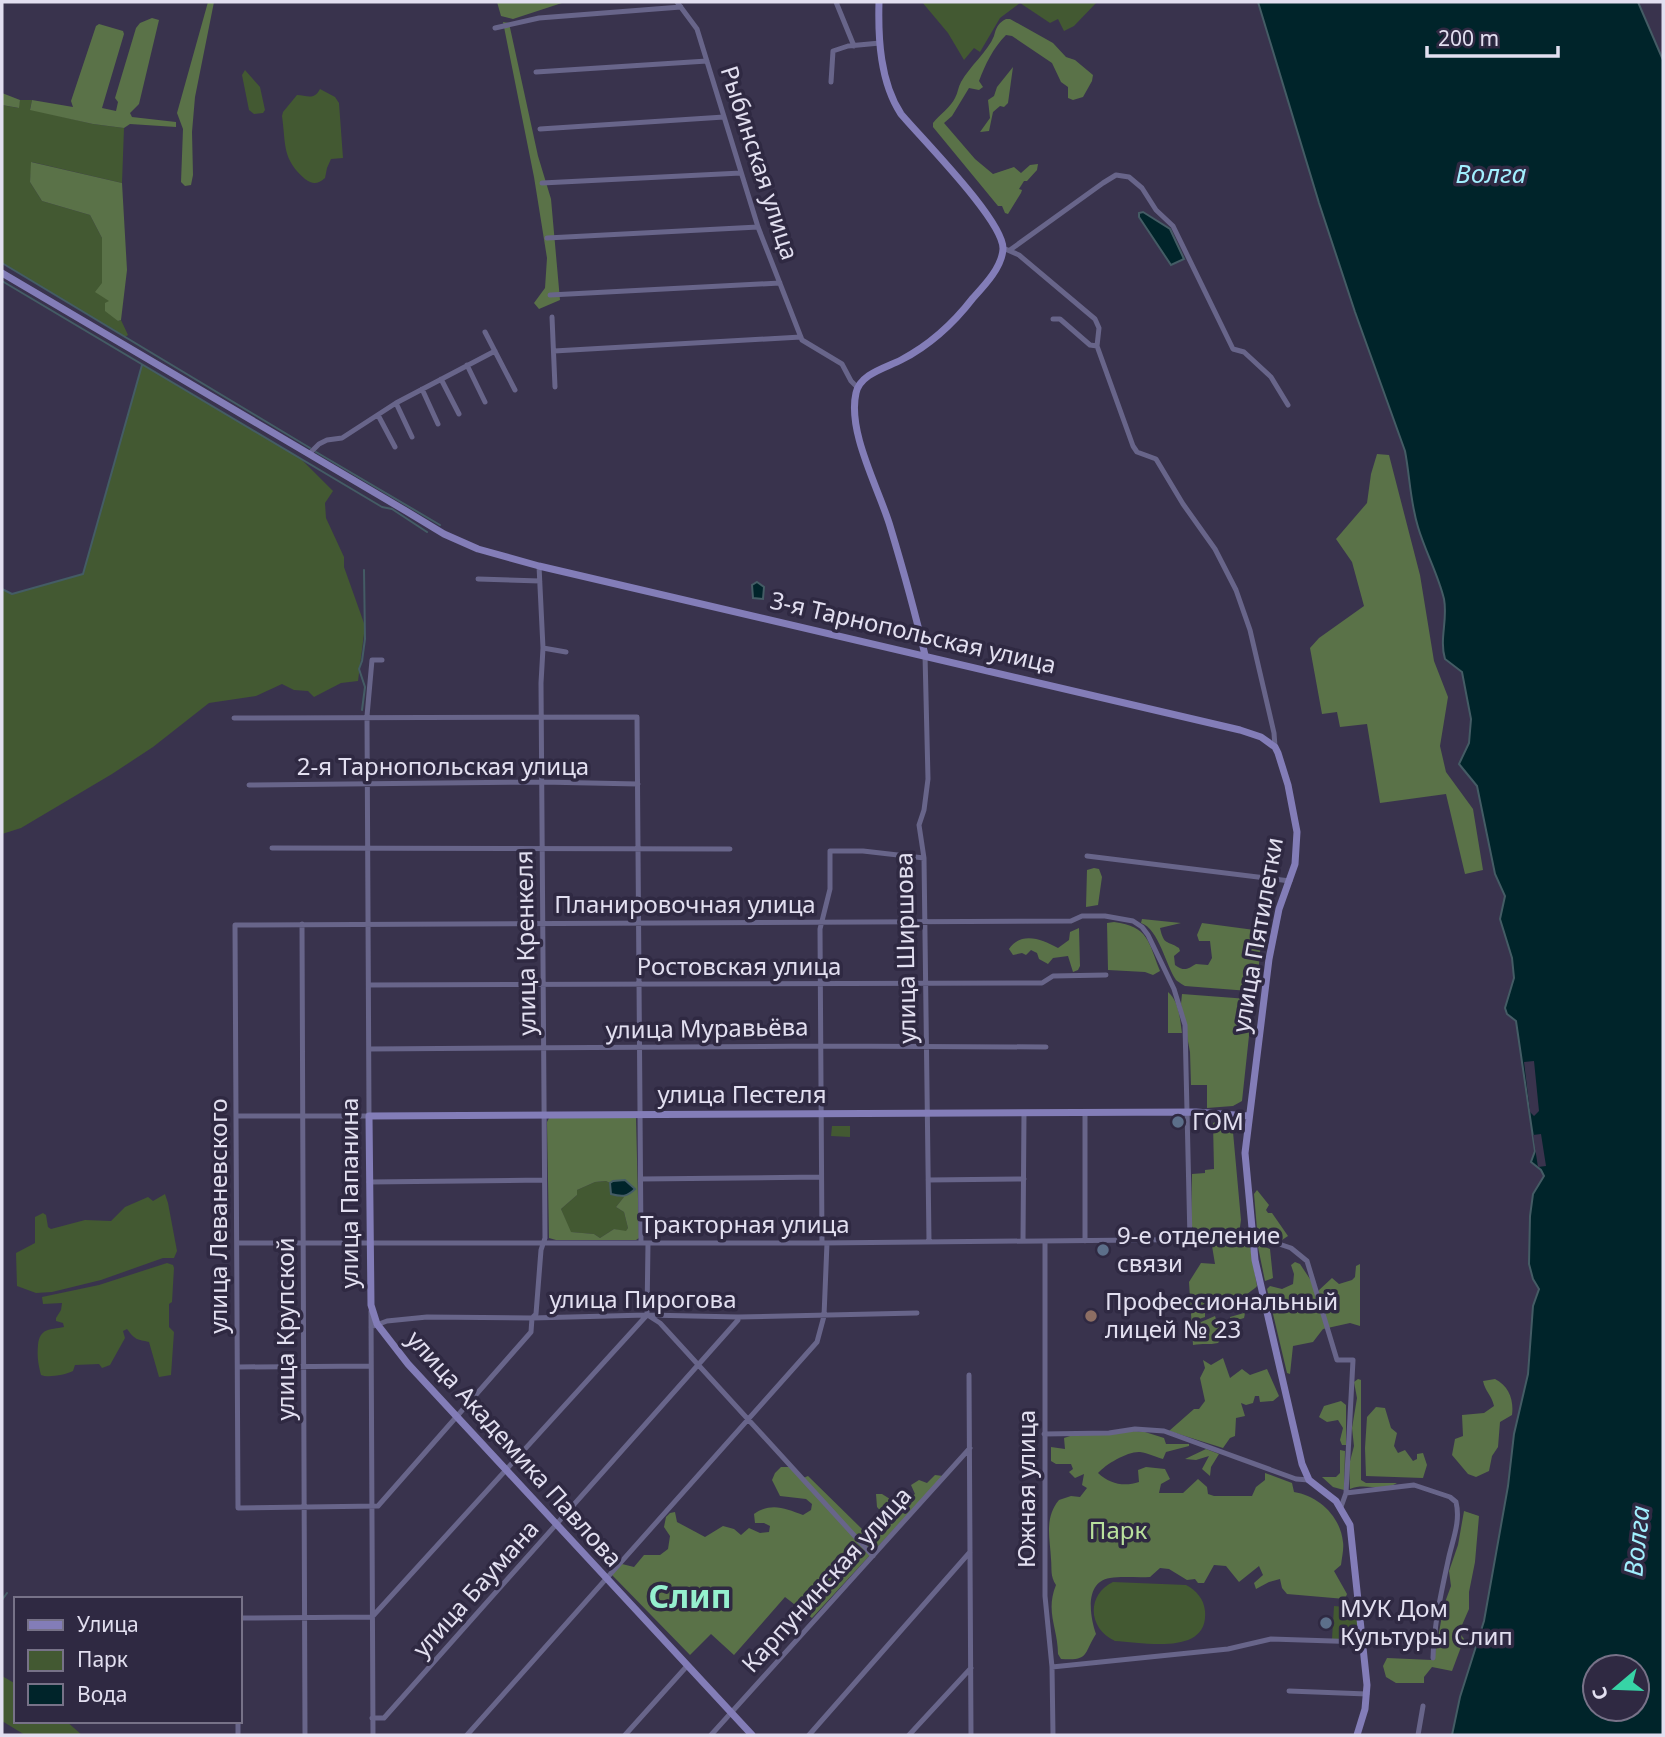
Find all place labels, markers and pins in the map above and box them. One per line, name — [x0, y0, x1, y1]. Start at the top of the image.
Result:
place label: ГОМ — [1192, 1104, 1244, 1137]
marker: ГОМ — [1170, 1114, 1186, 1130]
place label: 9-е отделение связи — [1117, 1218, 1280, 1279]
marker: 9-е отделение связи — [1095, 1242, 1111, 1258]
place label: Профессиональный лицей № 23 — [1105, 1284, 1338, 1345]
marker: Профессиональный лицей № 23 — [1083, 1308, 1099, 1324]
place label: МУК Дом Культуры Слип — [1340, 1591, 1513, 1652]
marker: МУК Дом Культуры Слип — [1318, 1615, 1334, 1631]

